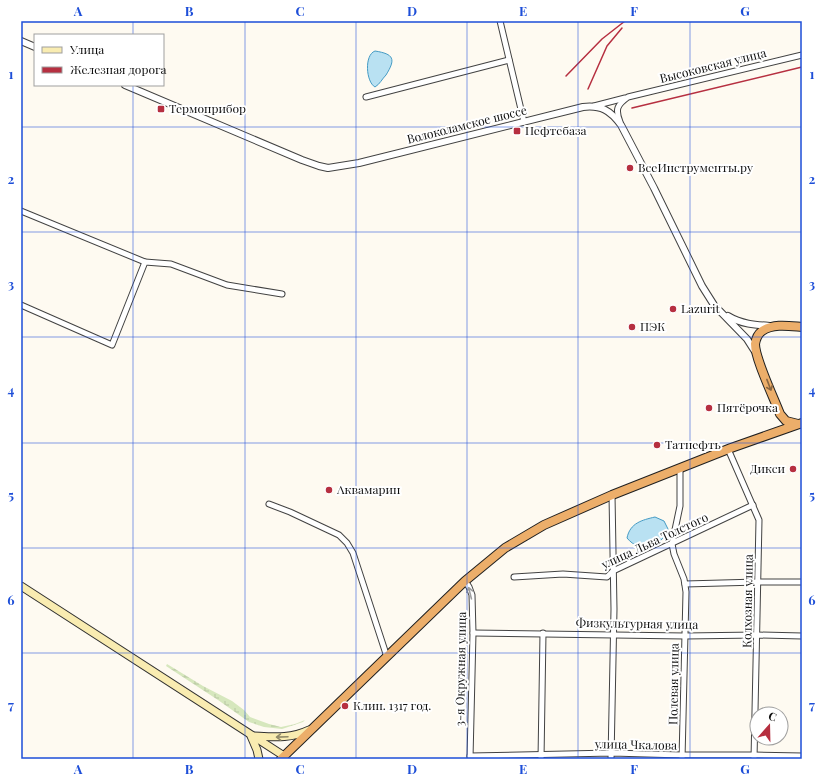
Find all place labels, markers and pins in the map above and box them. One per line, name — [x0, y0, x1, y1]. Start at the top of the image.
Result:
place label: Термоприбор — [169, 100, 246, 116]
marker: Термоприбор — [156, 104, 166, 114]
place label: Нефтебаза — [525, 122, 587, 138]
marker: Нефтебаза — [512, 126, 522, 136]
place label: ВсеИнструменты.ру — [638, 159, 753, 175]
marker: ВсеИнструменты.ру — [625, 163, 635, 173]
place label: Lazurit — [681, 300, 721, 316]
marker: Lazurit — [668, 304, 678, 314]
place label: ПЭК — [640, 318, 665, 334]
marker: ПЭК — [627, 322, 637, 332]
place label: Пятёрочка — [717, 399, 778, 415]
marker: Пятёрочка — [704, 403, 714, 413]
place label: Татнефть — [665, 436, 721, 452]
marker: Татнефть — [652, 440, 662, 450]
place label: Дикси — [750, 460, 785, 476]
marker: Дикси — [788, 464, 798, 474]
place label: Аквамарин — [336, 481, 400, 497]
marker: Аквамарин — [324, 485, 334, 495]
place label: Клин. 1317 год. — [353, 697, 431, 713]
marker: Клин. 1317 год. — [340, 701, 350, 711]

